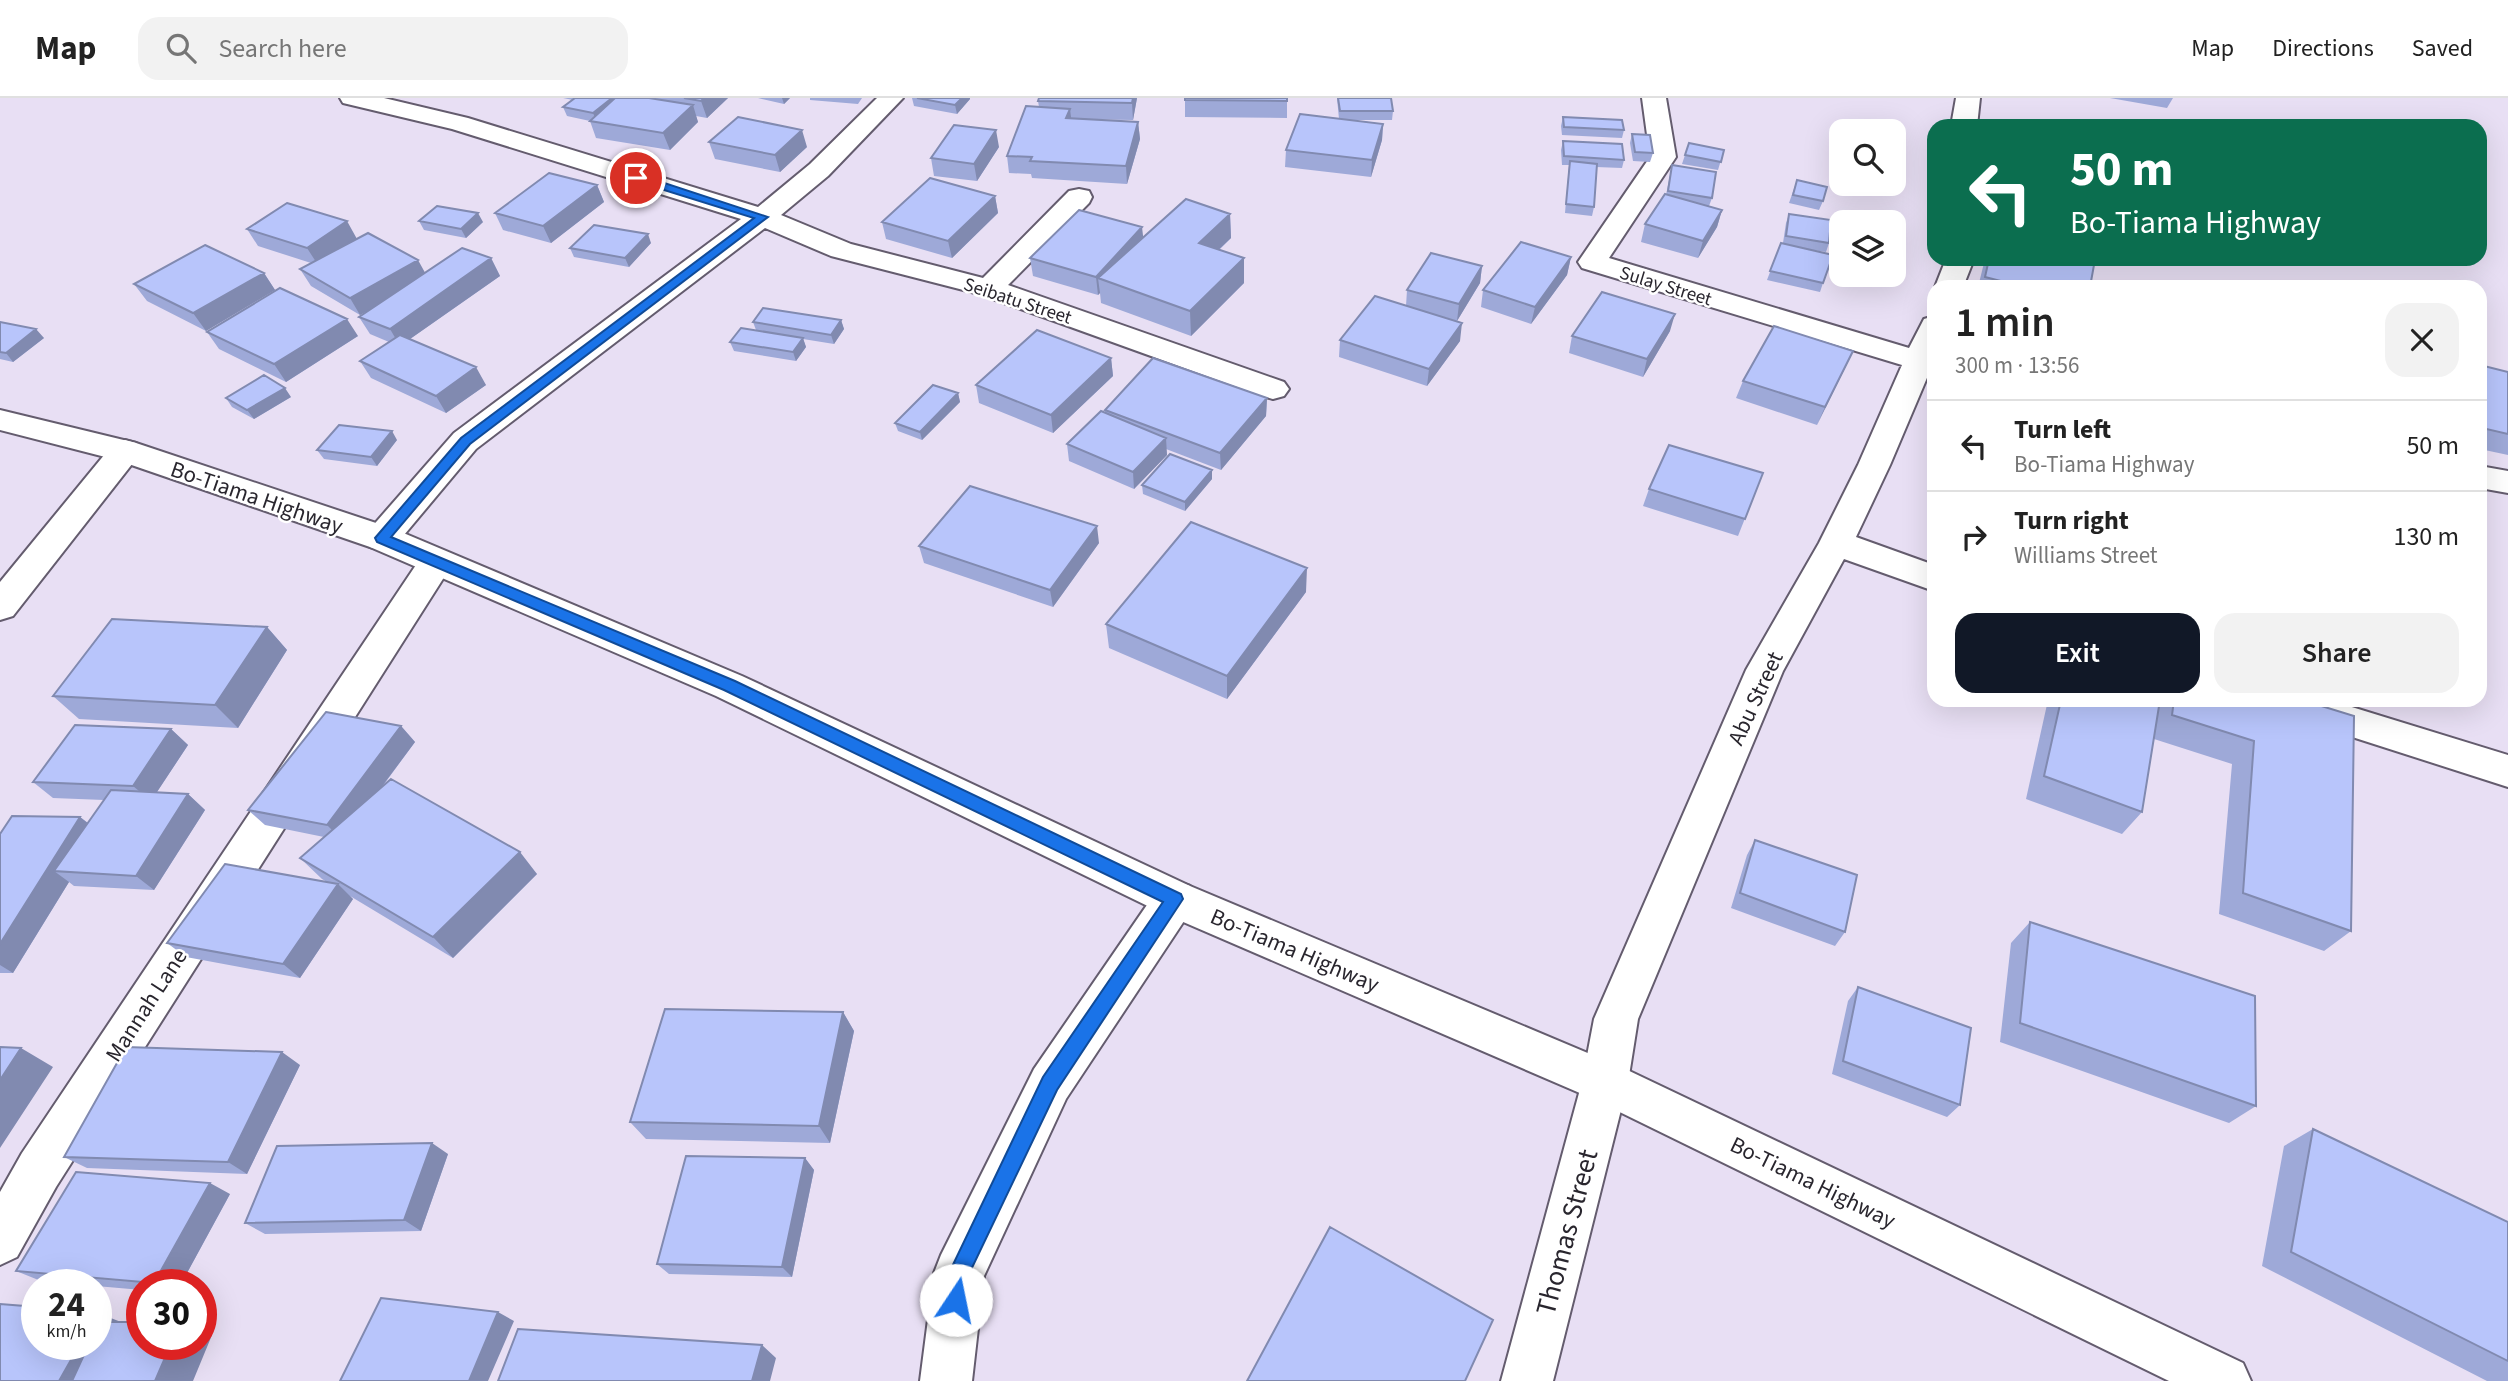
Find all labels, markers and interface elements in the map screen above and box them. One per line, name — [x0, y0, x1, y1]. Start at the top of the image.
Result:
search box — [138, 17, 628, 80]
text: Map — [35, 25, 96, 72]
icon: search — [162, 29, 200, 67]
text: Search here — [218, 30, 347, 67]
text: Map — [2191, 31, 2234, 66]
text: Directions — [2272, 31, 2374, 66]
text: Saved — [2412, 31, 2473, 66]
map controls — [1829, 119, 1906, 287]
button: search — [1829, 119, 1906, 196]
text: 50 m — [2070, 135, 2174, 205]
icon: left — [1955, 147, 2046, 238]
pin — [606, 148, 666, 208]
icon: arrive — [617, 159, 655, 197]
text: Bo-Tiama Highway — [2070, 200, 2321, 246]
button: layers — [1829, 210, 1906, 287]
street label: Sulay Street — [1616, 260, 1716, 313]
street label: Seibatu Street — [960, 271, 1075, 332]
text: 1 min — [1955, 293, 2055, 353]
button: close — [2385, 303, 2459, 377]
text: 300 m · 13:56 — [1955, 349, 2079, 382]
text: Turn left — [2014, 411, 2111, 448]
icon: left — [1955, 427, 1993, 465]
text: 50 m — [2406, 427, 2459, 464]
text: Bo-Tiama Highway — [2014, 448, 2194, 481]
street label: Bo-Tiama Highway — [166, 452, 348, 543]
text: Turn right — [2014, 502, 2129, 539]
icon: right — [1955, 518, 1993, 556]
text: 130 m — [2393, 518, 2459, 555]
text: Williams Street — [2014, 539, 2158, 572]
button: Exit — [1955, 613, 2200, 693]
button: Share — [2214, 613, 2459, 693]
street label: Abu Street — [1719, 646, 1792, 750]
street label: Bo-Tiama Highway — [1205, 900, 1385, 1001]
street label: Mannah Lane — [97, 942, 195, 1068]
street label: Bo-Tiama Highway — [1724, 1128, 1901, 1237]
street label: Thomas Street — [1526, 1144, 1608, 1320]
position arrow — [919, 1263, 993, 1337]
speed limit sign: 30 — [126, 1269, 217, 1360]
text: 24 — [48, 1280, 85, 1330]
text: km/h — [47, 1319, 86, 1344]

